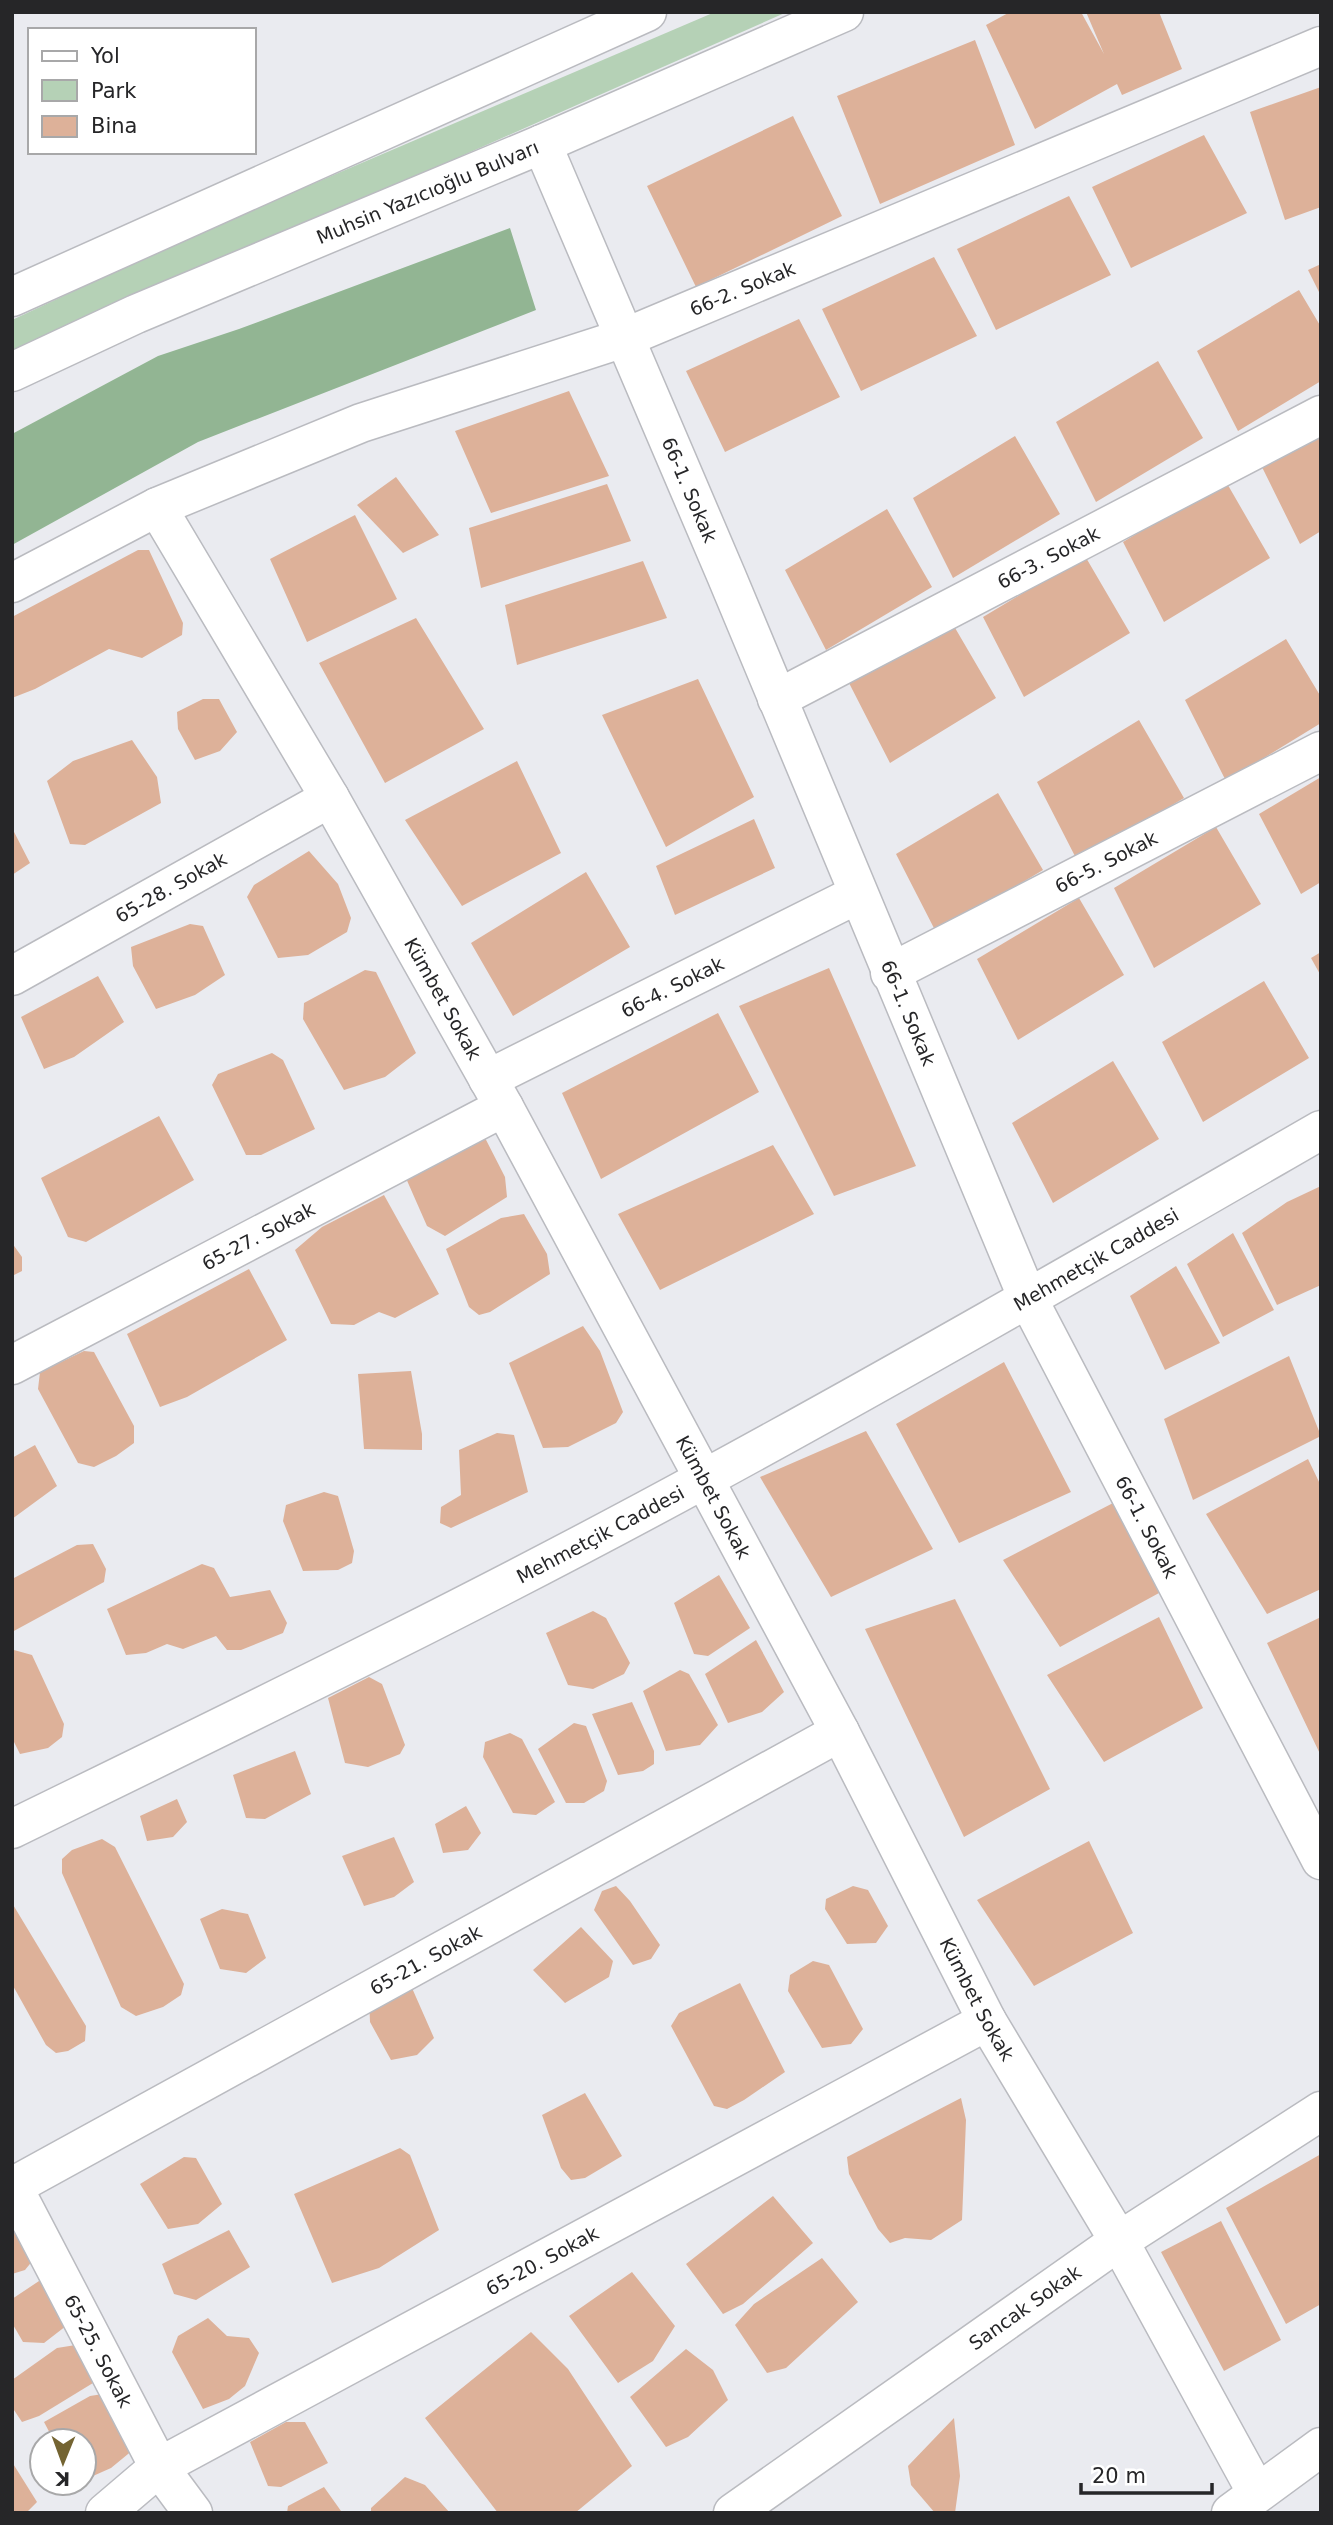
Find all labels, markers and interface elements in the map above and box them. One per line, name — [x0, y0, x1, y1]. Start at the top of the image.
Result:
legend — [28, 28, 256, 154]
text: Yol — [90, 44, 120, 68]
text: Park — [91, 79, 137, 103]
text: Bina — [91, 114, 137, 138]
street label: Muhsin Yazıcıoğlu Bulvarı — [313, 136, 542, 248]
street label: 66-2. Sokak — [686, 257, 798, 320]
street label: 66-1. Sokak — [657, 434, 722, 546]
street label: 66-3. Sokak — [993, 522, 1103, 593]
street label: 66-5. Sokak — [1051, 826, 1161, 897]
street label: 65-28. Sokak — [111, 847, 230, 927]
street label: Kümbet Sokak — [400, 934, 486, 1064]
street label: 66-4. Sokak — [617, 952, 727, 1022]
street label: 66-1. Sokak — [877, 957, 940, 1069]
street label: 65-27. Sokak — [198, 1197, 318, 1275]
street label: Mehmetçik Caddesi — [1010, 1203, 1182, 1315]
street label: Kümbet Sokak — [672, 1432, 756, 1562]
street label: 66-1. Sokak — [1111, 1472, 1183, 1582]
street label: Mehmetçik Caddesi — [513, 1481, 688, 1588]
street label: 65-21. Sokak — [366, 1920, 485, 1999]
street label: Kümbet Sokak — [935, 1934, 1019, 2065]
street label: 65-20. Sokak — [482, 2222, 602, 2300]
street label: Sancak Sokak — [965, 2260, 1085, 2354]
street label: 65-25. Sokak — [60, 2291, 137, 2411]
north arrow — [28, 2427, 98, 2497]
scale bar — [1081, 2452, 1212, 2496]
text: 20 m — [1092, 2464, 1146, 2488]
text: K — [54, 2468, 70, 2490]

